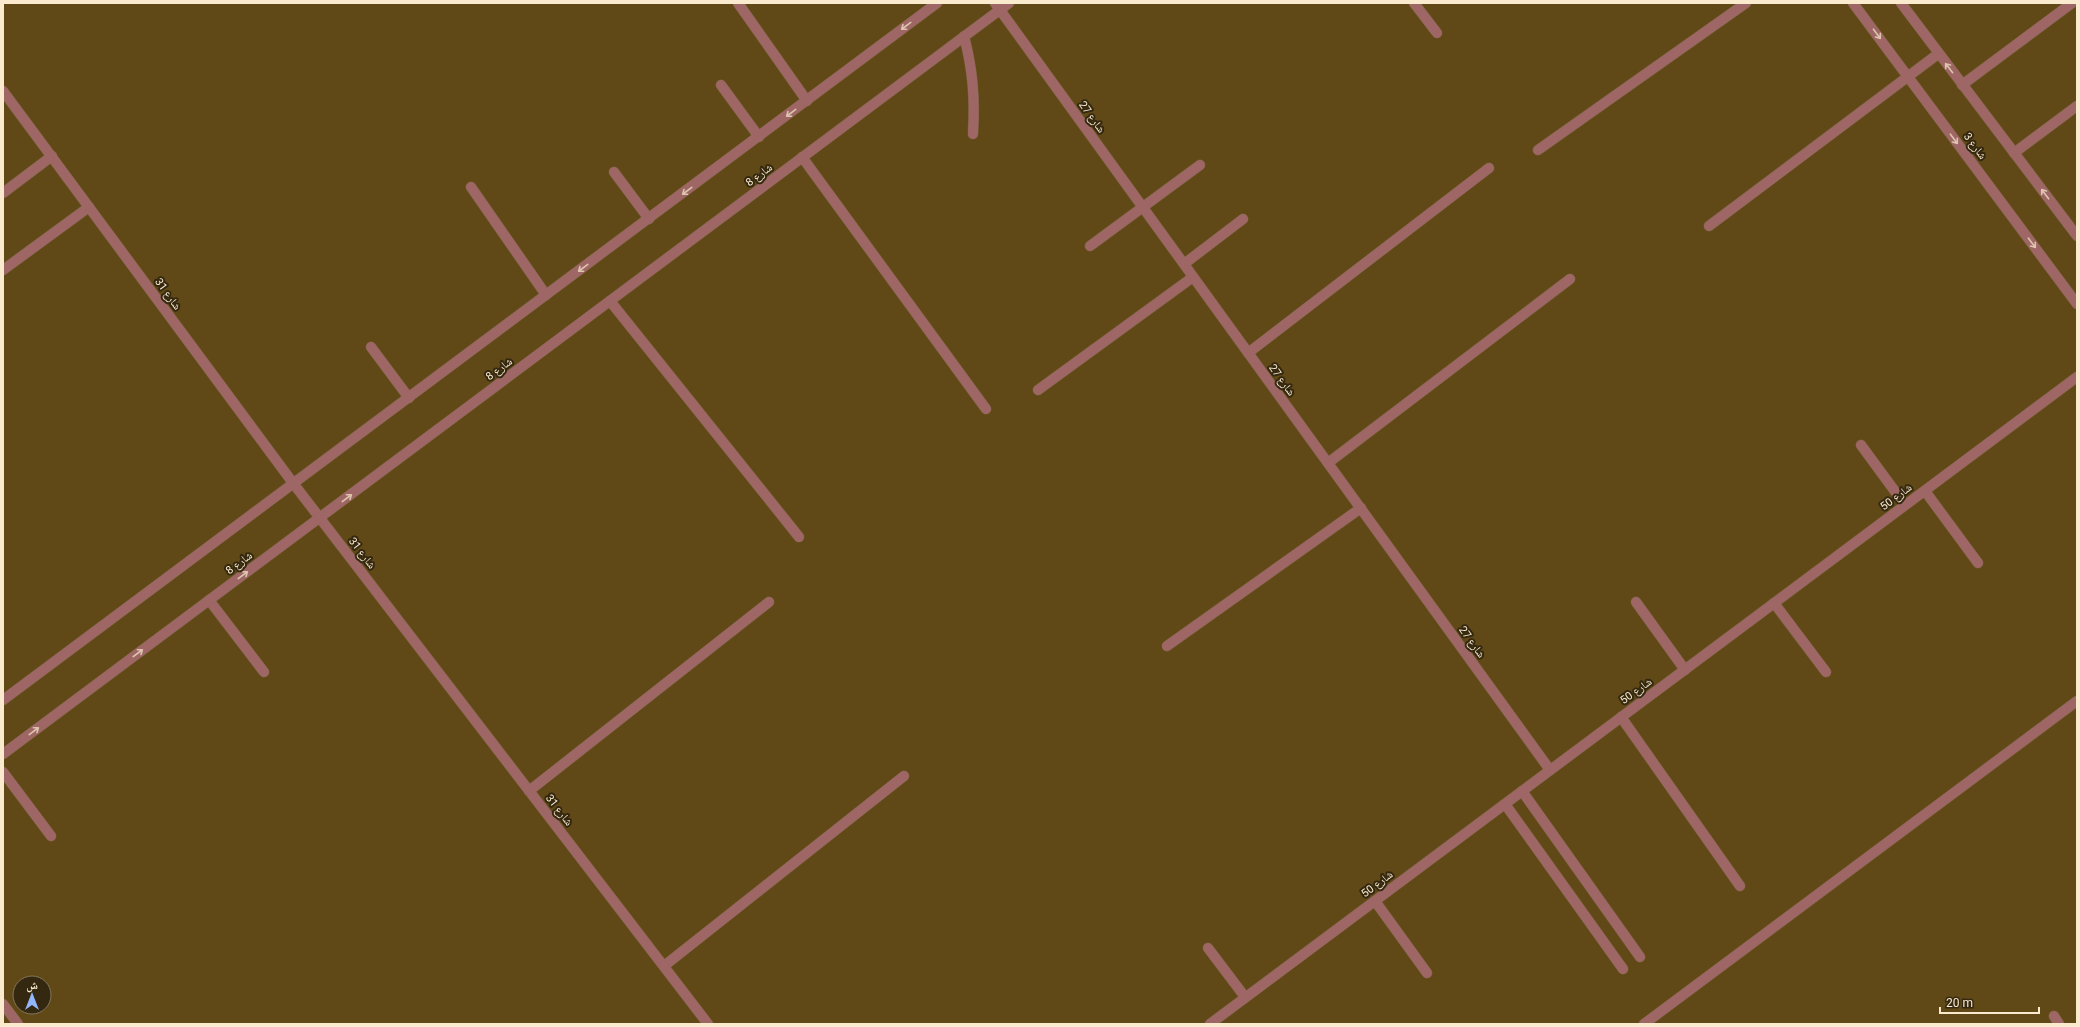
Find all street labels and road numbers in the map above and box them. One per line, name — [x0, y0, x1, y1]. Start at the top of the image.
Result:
street label: شارع 27 — [1076, 99, 1108, 135]
street label: شارع 3 — [1961, 130, 1989, 162]
street label: شارع 8 — [743, 161, 775, 189]
street label: شارع 31 — [152, 276, 184, 312]
street label: شارع 8 — [483, 355, 515, 383]
street label: شارع 27 — [1266, 362, 1298, 398]
street label: شارع 50 — [1878, 481, 1914, 513]
street label: شارع 31 — [346, 535, 378, 571]
street label: شارع 8 — [223, 549, 255, 577]
street label: شارع 27 — [1456, 624, 1488, 660]
street label: شارع 50 — [1618, 675, 1654, 707]
street label: شارع 31 — [543, 792, 575, 828]
street label: شارع 50 — [1359, 868, 1395, 900]

